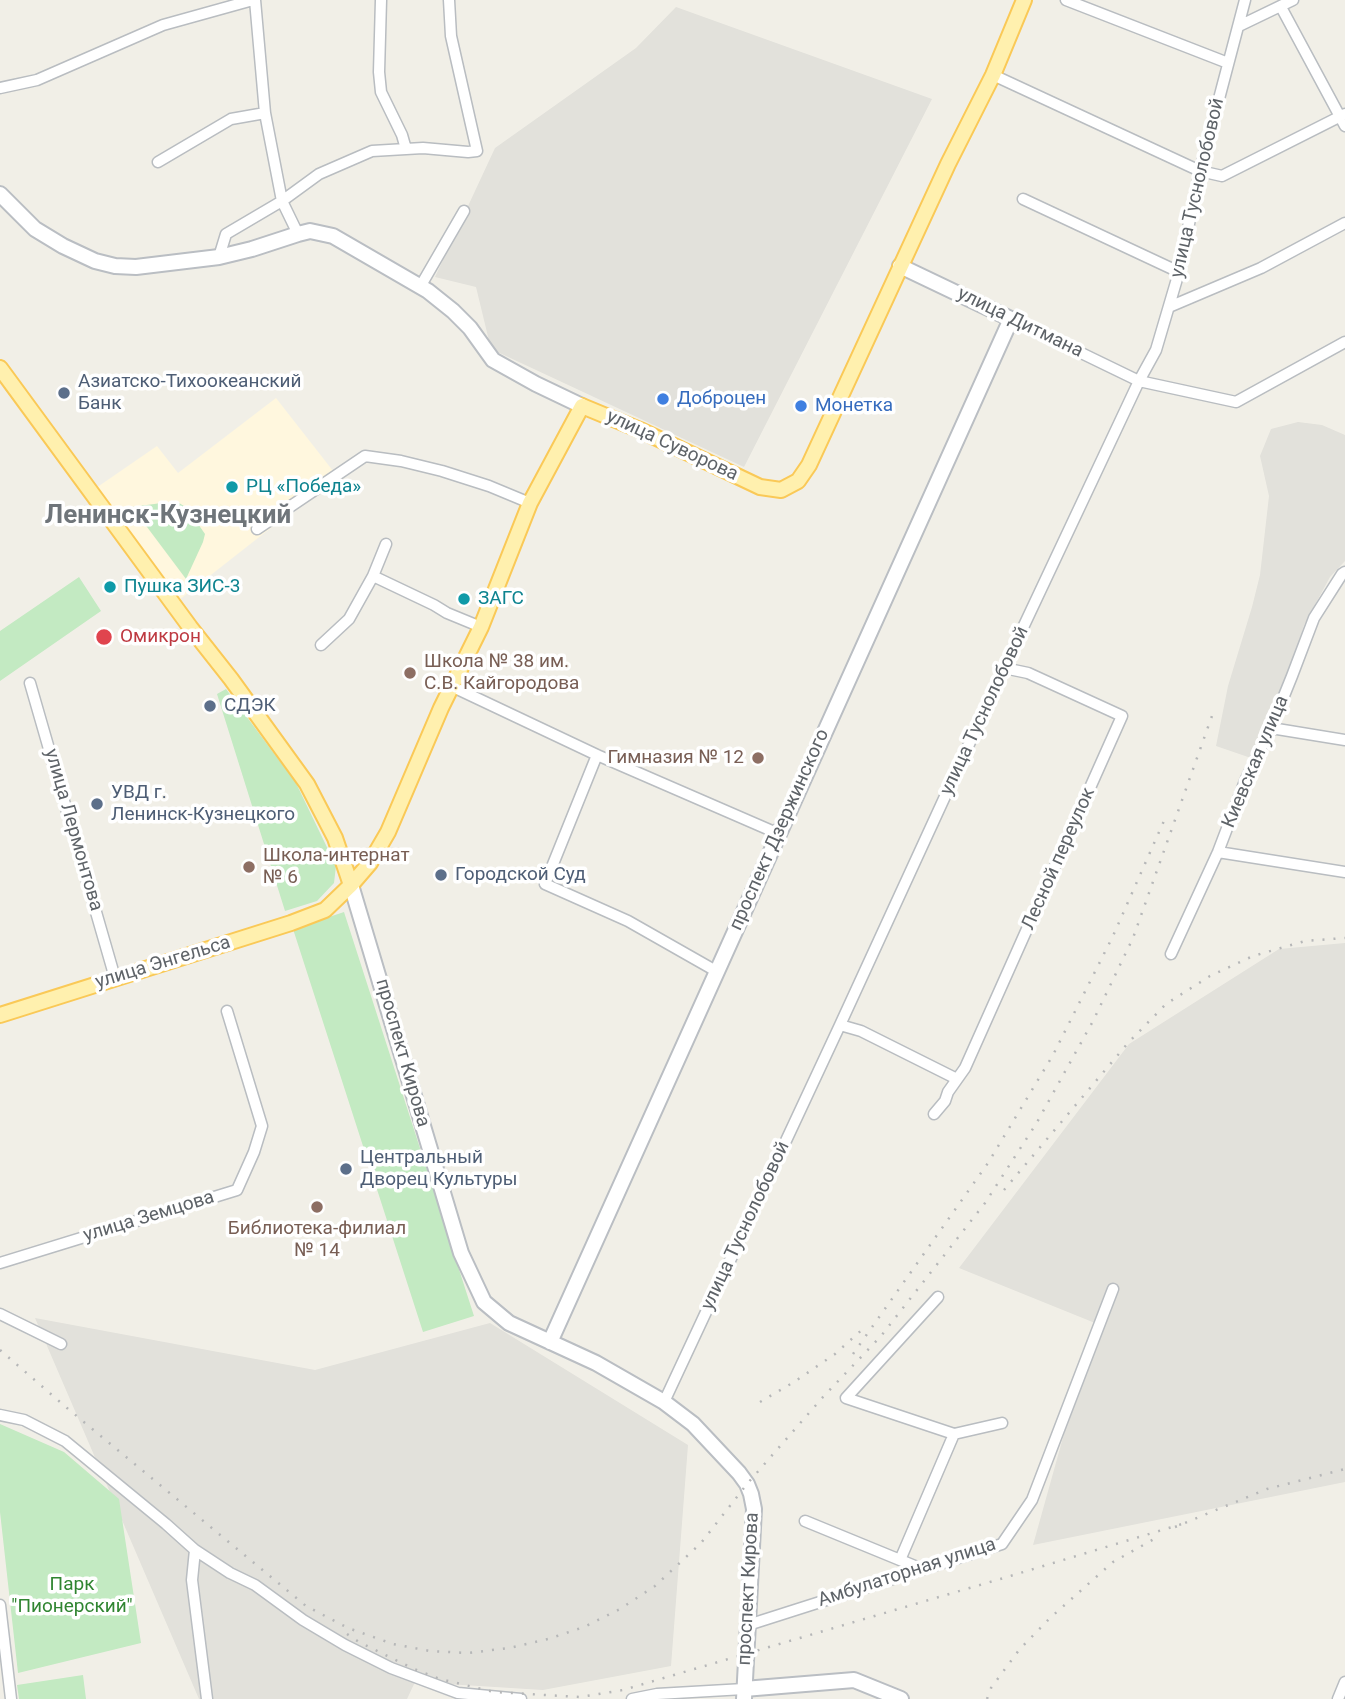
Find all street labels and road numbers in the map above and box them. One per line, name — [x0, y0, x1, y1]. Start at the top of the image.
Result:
street label: улица Туснолобовой — [1166, 96, 1230, 280]
street label: улица Дитмана — [953, 283, 1087, 363]
street label: улица Суворова — [603, 406, 741, 486]
street label: улица Туснолобовой — [936, 623, 1034, 799]
street label: Киевская улица — [1218, 692, 1294, 832]
street label: проспект Дзержинского — [725, 726, 835, 934]
street label: улица Лермонтова — [39, 746, 107, 914]
street label: Лесной переулок — [1017, 784, 1101, 934]
street label: улица Энгельса — [93, 932, 233, 994]
street label: проспект Кирова — [370, 976, 434, 1130]
street label: улица Туснолобовой — [697, 1138, 795, 1314]
street label: улица Земцова — [81, 1186, 217, 1248]
street label: проспект Кирова — [734, 1512, 764, 1666]
street label: Амбулаторная улица — [815, 1533, 999, 1613]

